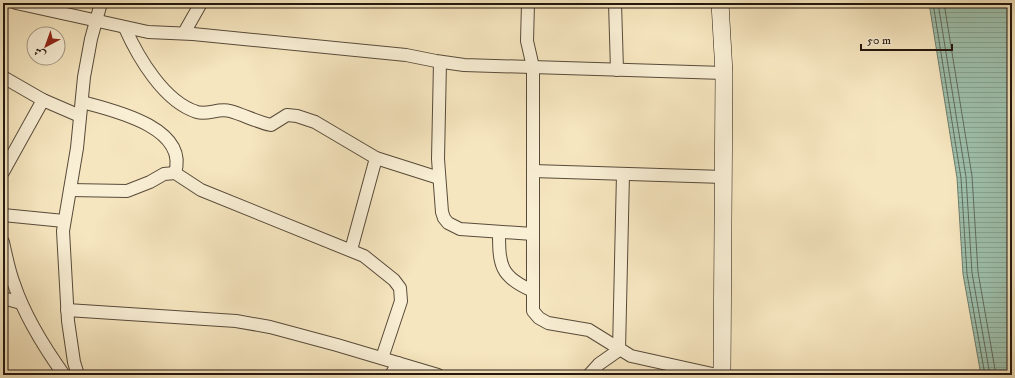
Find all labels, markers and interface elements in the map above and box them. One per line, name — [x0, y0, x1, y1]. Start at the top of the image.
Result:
north arrow — [26, 26, 66, 66]
scale bar — [861, 26, 952, 52]
text: 50 m — [867, 33, 891, 48]
text: ش — [31, 44, 49, 62]

